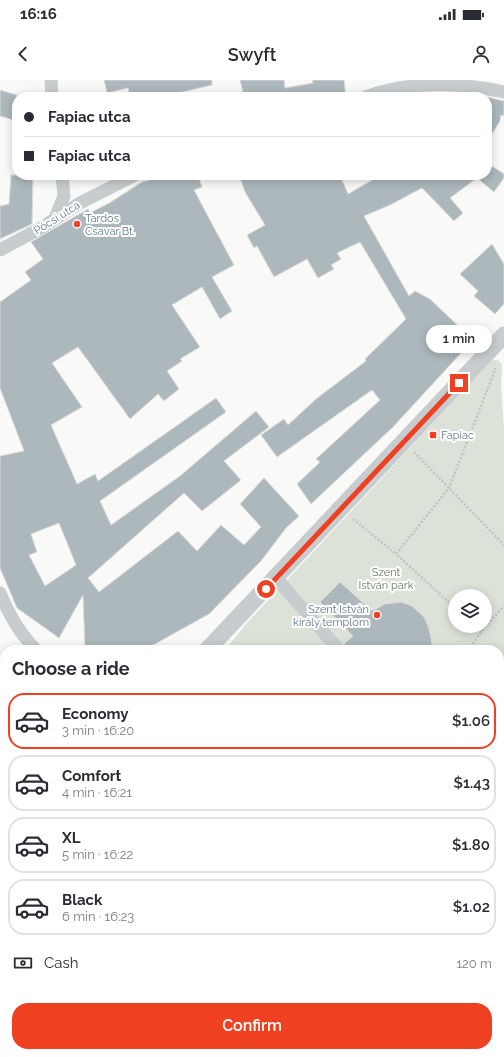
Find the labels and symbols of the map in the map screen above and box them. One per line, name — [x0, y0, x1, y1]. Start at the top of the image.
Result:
street label: Pócsi utca — [32, 199, 82, 237]
place label: Tardos Csavar Bt. — [85, 212, 135, 238]
marker: Tardos Csavar Bt. — [72, 219, 82, 229]
callout: 1 min — [426, 325, 492, 353]
route end — [450, 374, 468, 392]
place label: Fapiac — [441, 429, 474, 442]
marker: Fapiac — [428, 430, 438, 440]
park label: Szent István park — [358, 566, 414, 592]
route start — [257, 580, 275, 598]
place label: Szent István király templom — [293, 603, 369, 629]
marker: Szent István király templom — [372, 610, 382, 620]

